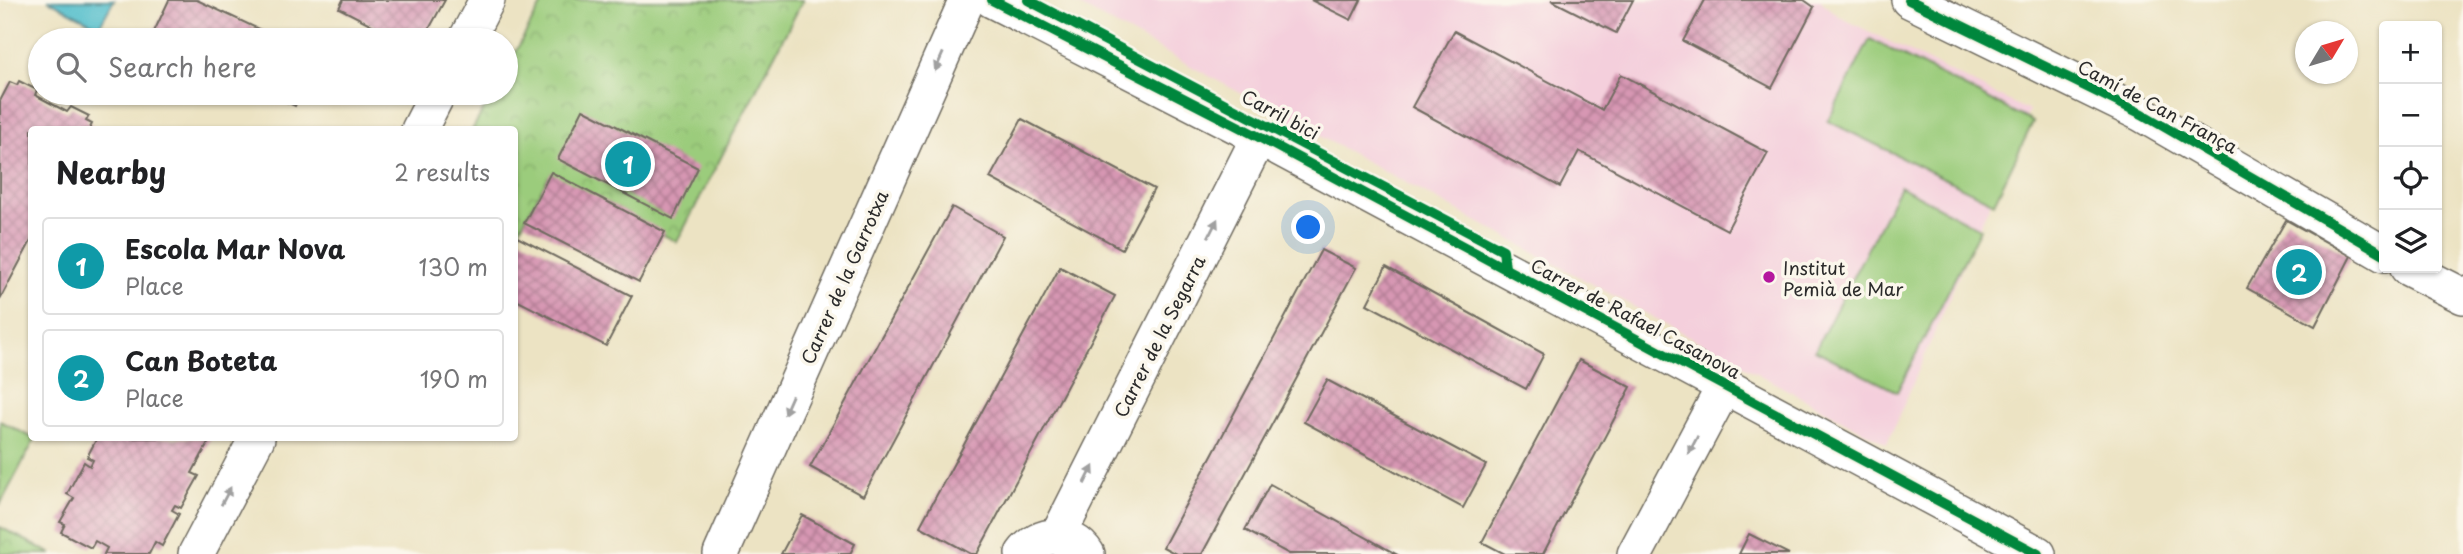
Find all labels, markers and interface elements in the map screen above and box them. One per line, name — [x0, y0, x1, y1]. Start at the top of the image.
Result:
north arrow — [2295, 21, 2358, 84]
map controls — [2379, 21, 2442, 273]
button: + — [2379, 21, 2442, 84]
search box — [28, 28, 518, 105]
text: Search here — [108, 47, 257, 86]
icon: search — [52, 48, 90, 86]
one-way arrow — [933, 52, 944, 73]
street label: Camí de Can França — [2073, 52, 2244, 160]
street label: Carril bici — [1237, 82, 1325, 146]
button: − — [2379, 84, 2442, 147]
pin: 1 — [605, 138, 651, 190]
button: locate — [2379, 147, 2442, 210]
text: Nearby — [56, 149, 166, 194]
text: 2 results — [394, 154, 490, 189]
street label: Carrer de la Garrotxa — [793, 185, 895, 368]
your location — [1291, 210, 1325, 244]
button: layers — [2379, 210, 2442, 273]
one-way arrow — [1208, 218, 1219, 238]
text: Escola Mar Nova — [125, 229, 345, 268]
pin: 2 — [2276, 246, 2322, 298]
text: 1 — [76, 249, 87, 284]
text: 130 m — [418, 249, 488, 284]
street label: Carrer de la Segarra — [1106, 250, 1212, 422]
street label: Carrer de Rafael Casanova — [1526, 251, 1746, 385]
place label: Institut Pemià de Mar — [1783, 254, 1904, 302]
text: Place — [125, 268, 184, 303]
marker: Institut Pemià de Mar — [1761, 269, 1777, 285]
text: Can Boteta — [125, 341, 277, 380]
text: 2 — [73, 361, 89, 396]
text: 190 m — [420, 361, 488, 396]
text: Place — [125, 380, 184, 415]
one-way arrow — [782, 395, 793, 416]
one-way arrow — [1687, 435, 1699, 455]
one-way arrow — [1083, 465, 1094, 485]
one-way arrow — [221, 486, 232, 506]

